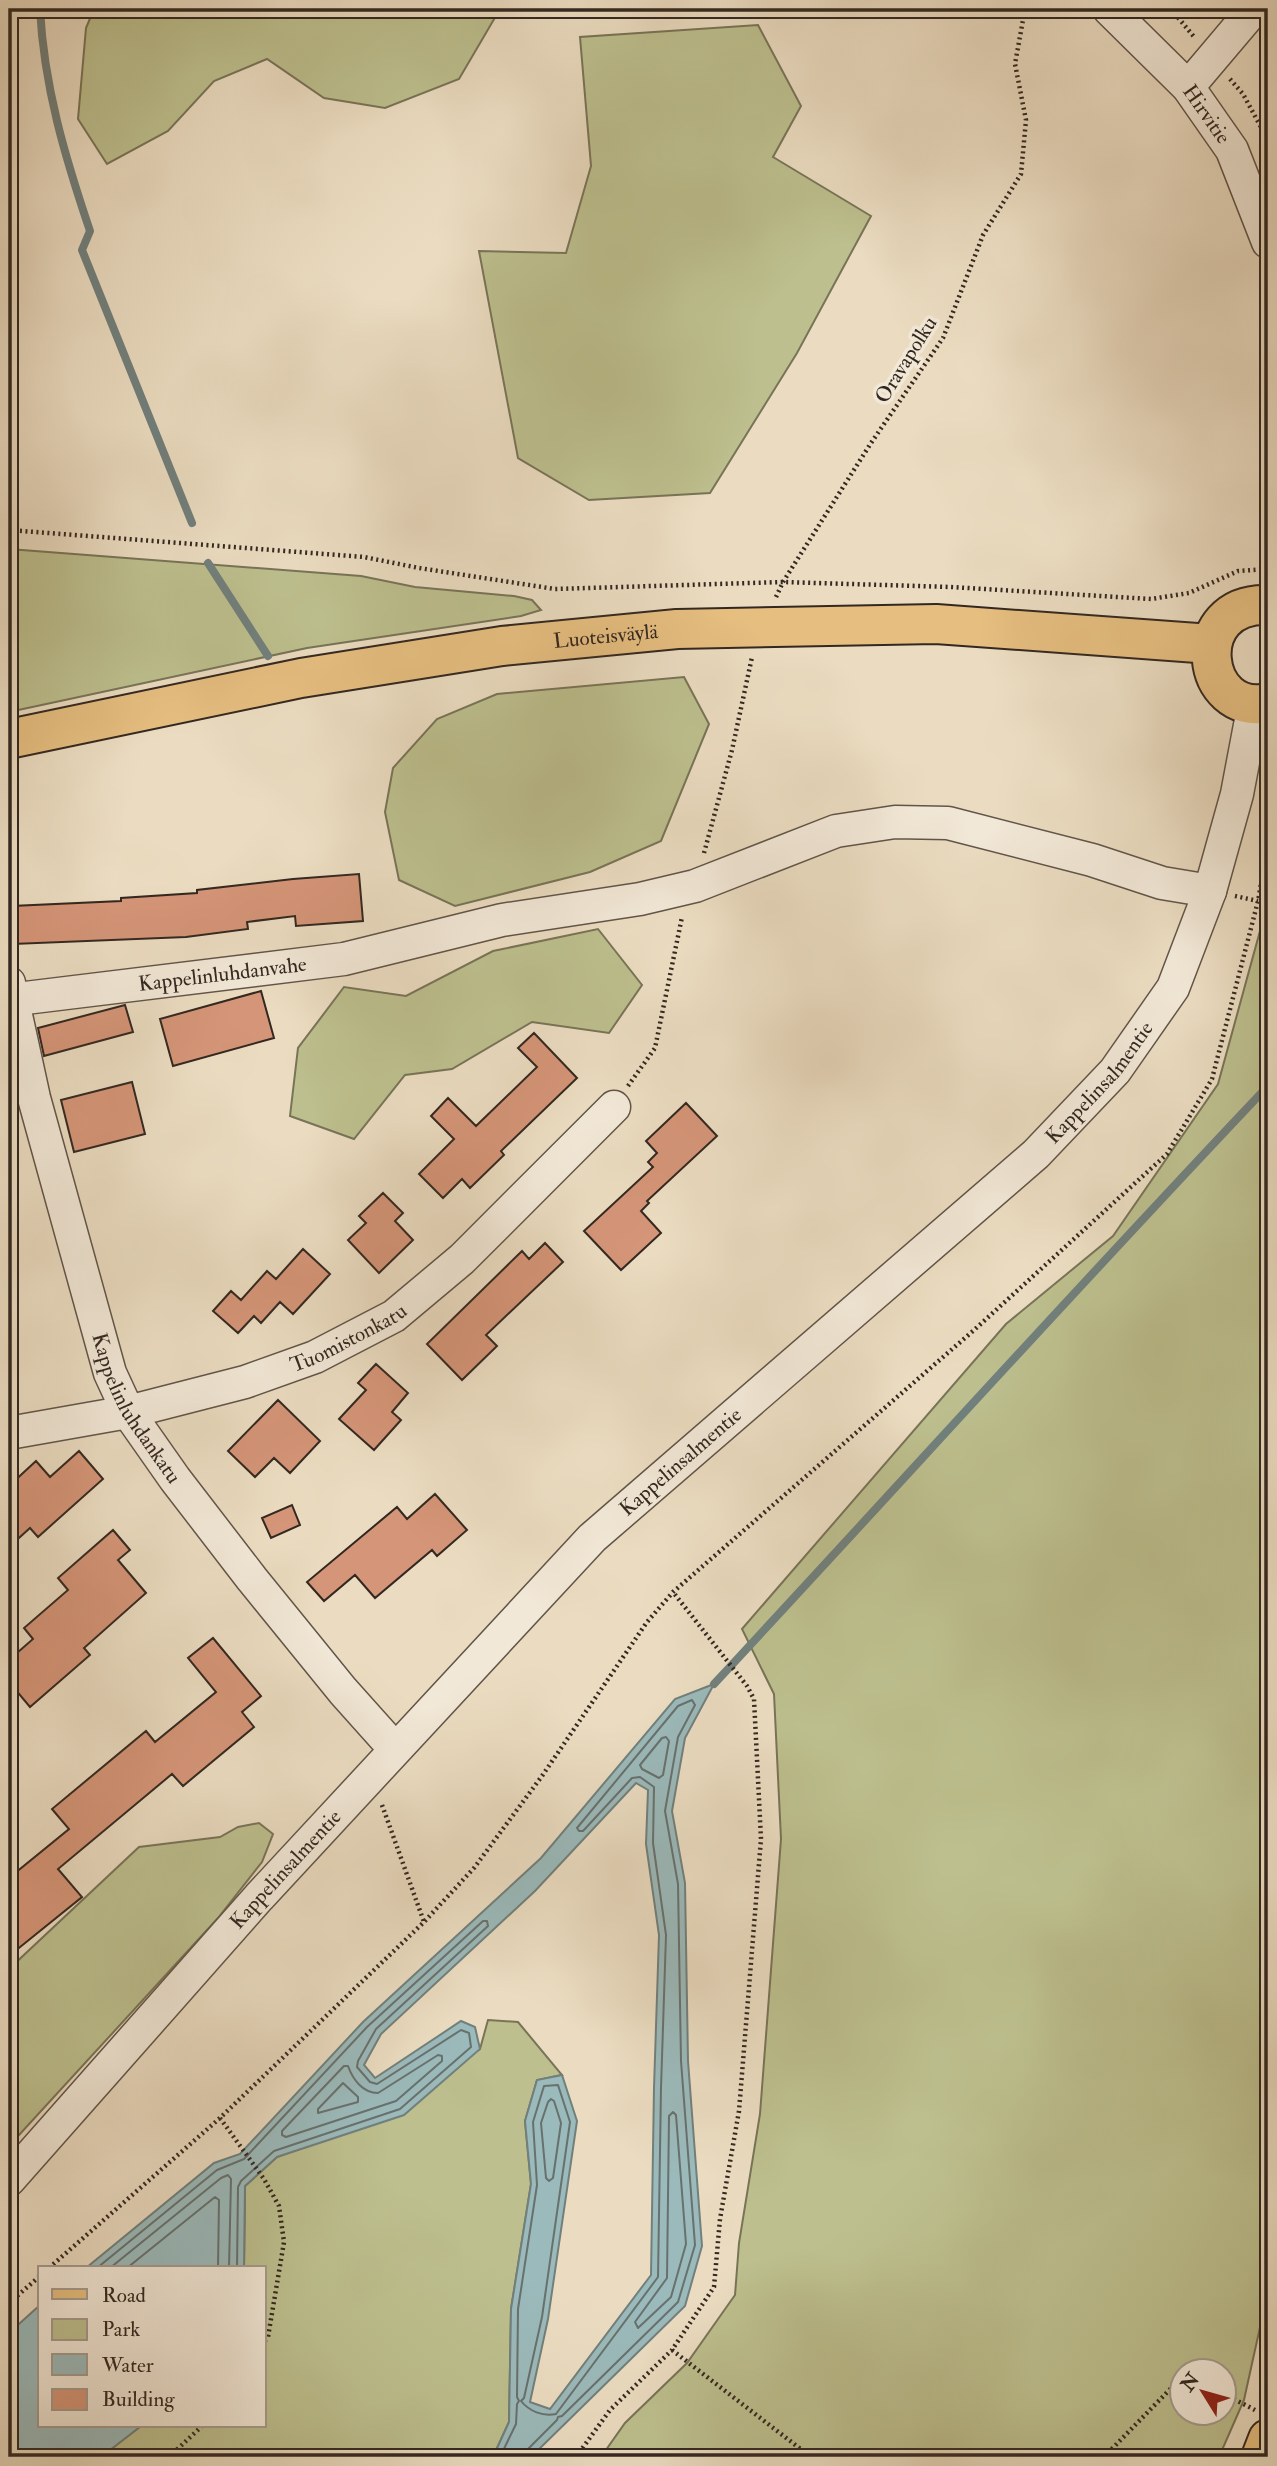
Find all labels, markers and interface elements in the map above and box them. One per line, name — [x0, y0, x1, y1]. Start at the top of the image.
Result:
street label: Hirvitie — [1177, 79, 1237, 149]
street label: Oravapolku — [869, 311, 943, 409]
street label: Luoteisväylä — [552, 617, 660, 654]
street label: Kappelinluhdanvahe — [137, 950, 308, 998]
street label: Kappelinsalmentie — [1039, 1016, 1159, 1149]
street label: Tuomistonkatu — [286, 1297, 413, 1378]
street label: Kappelinluhdankatu — [86, 1330, 188, 1489]
street label: Kappelinsalmentie — [614, 1401, 747, 1522]
street label: Kappelinsalmentie — [224, 1803, 347, 1935]
legend — [38, 2266, 266, 2428]
text: Road — [102, 2282, 147, 2309]
text: Park — [102, 2316, 140, 2343]
text: Water — [101, 2352, 154, 2379]
north arrow — [1168, 2358, 1238, 2428]
text: N — [1175, 2368, 1206, 2397]
text: Building — [102, 2386, 175, 2413]

